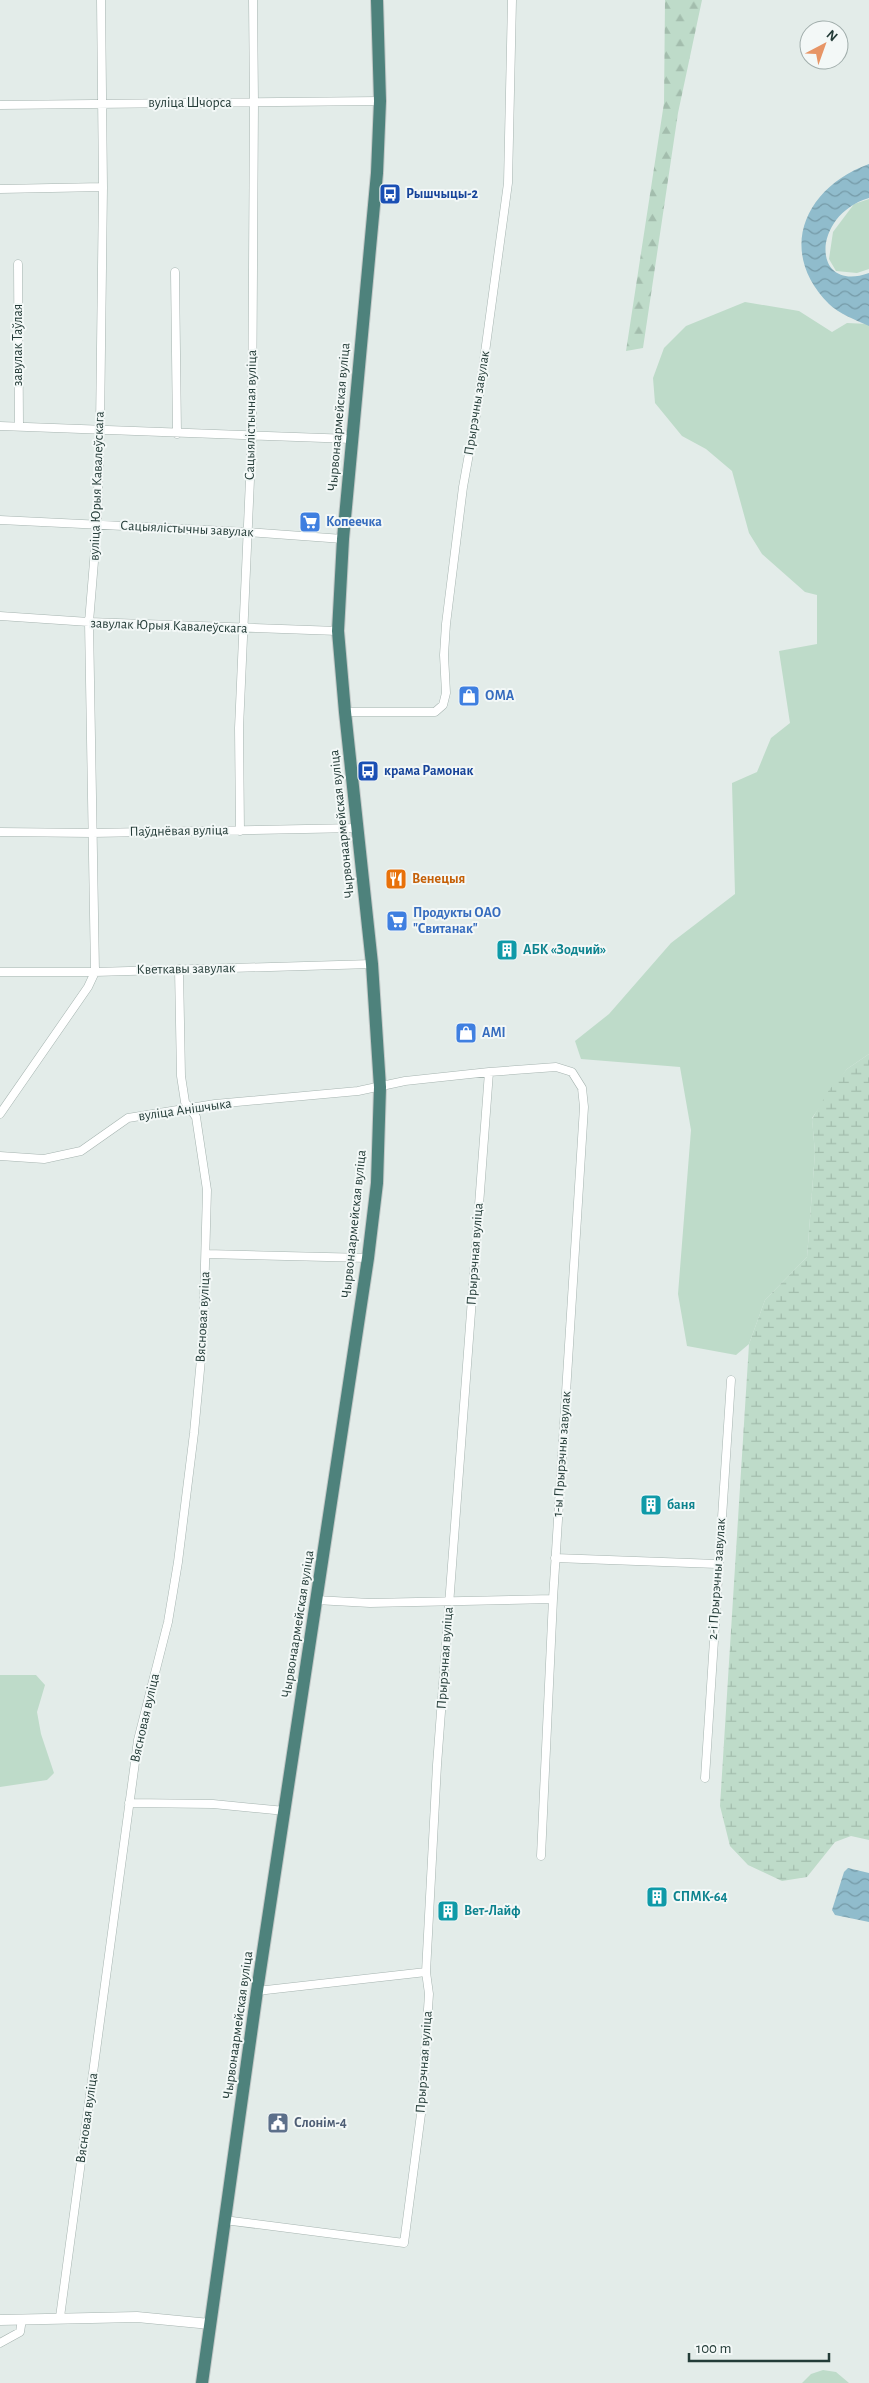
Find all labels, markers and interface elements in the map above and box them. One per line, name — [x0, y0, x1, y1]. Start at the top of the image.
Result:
north arrow — [799, 20, 849, 70]
text: N — [824, 27, 840, 44]
street label: вуліца Шчорса — [148, 96, 232, 110]
bus stop icon: Рышчыцы-2 — [378, 182, 402, 206]
place label: Рышчыцы-2 — [406, 187, 479, 201]
street label: завулак Таўлая — [11, 304, 25, 386]
street label: Чырвонаармейская вуліца — [326, 342, 353, 492]
street label: Сацыялістычная вуліца — [243, 349, 259, 480]
street label: Прырэчны завулак — [462, 349, 492, 456]
street label: вуліца Юрыя Кавалеўскага — [87, 410, 107, 561]
supermarket icon: Копеечка — [298, 510, 322, 534]
place label: Копеечка — [326, 515, 382, 529]
street label: Сацыялістычны завулак — [120, 519, 255, 540]
street label: завулак Юрыя Кавалеўскага — [90, 616, 248, 636]
shop icon: ОМА — [457, 684, 481, 708]
place label: ОМА — [485, 689, 515, 703]
street label: Чырвонаармейская вуліца — [327, 749, 357, 899]
bus stop icon: крама Рамонак — [356, 759, 380, 783]
place label: крама Рамонак — [384, 764, 473, 778]
street label: Паўднёвая вуліца — [129, 823, 229, 839]
restaurant icon: Венецыя — [384, 867, 408, 891]
place label: Венецыя — [412, 872, 465, 886]
place label: Продукты ОАО "Свитанак" — [413, 906, 501, 936]
supermarket icon: Продукты ОАО "Свитанак" — [385, 909, 409, 933]
building icon: АБК «Зодчий» — [495, 938, 519, 962]
place label: АБК «Зодчий» — [523, 943, 606, 957]
street label: Кветкавы завулак — [136, 961, 236, 977]
shop icon: AMI — [454, 1021, 478, 1045]
place label: AMI — [482, 1026, 506, 1040]
street label: вуліца Анішчыка — [137, 1096, 233, 1123]
street label: Чырвонаармейская вуліца — [339, 1149, 369, 1299]
street label: Прырэчная вуліца — [464, 1202, 486, 1306]
street label: Вясновая вуліца — [194, 1270, 212, 1363]
street label: 1-ы Прырэчны завулак — [551, 1390, 573, 1517]
building icon: баня — [639, 1493, 663, 1517]
place label: баня — [667, 1498, 695, 1512]
street label: 2-і Прырэчны завулак — [706, 1517, 728, 1640]
street label: Чырвонаармейская вуліца — [279, 1549, 317, 1699]
street label: Прырэчная вуліца — [434, 1606, 456, 1710]
street label: Вясновая вуліца — [128, 1671, 162, 1764]
building icon: СПМК-64 — [645, 1885, 669, 1909]
place label: СПМК-64 — [673, 1890, 727, 1904]
building icon: Вет-Лайф — [436, 1899, 460, 1923]
place label: Вет-Лайф — [464, 1904, 521, 1918]
street label: Чырвонаармейская вуліца — [221, 1950, 255, 2100]
street label: Прырэчная вуліца — [413, 2010, 435, 2114]
street label: Вясновая вуліца — [74, 2071, 100, 2164]
public building icon: Слонім-4 — [266, 2111, 290, 2135]
place label: Слонім-4 — [294, 2116, 347, 2130]
scale bar — [689, 2330, 829, 2362]
text: 100 m — [696, 2341, 731, 2356]

